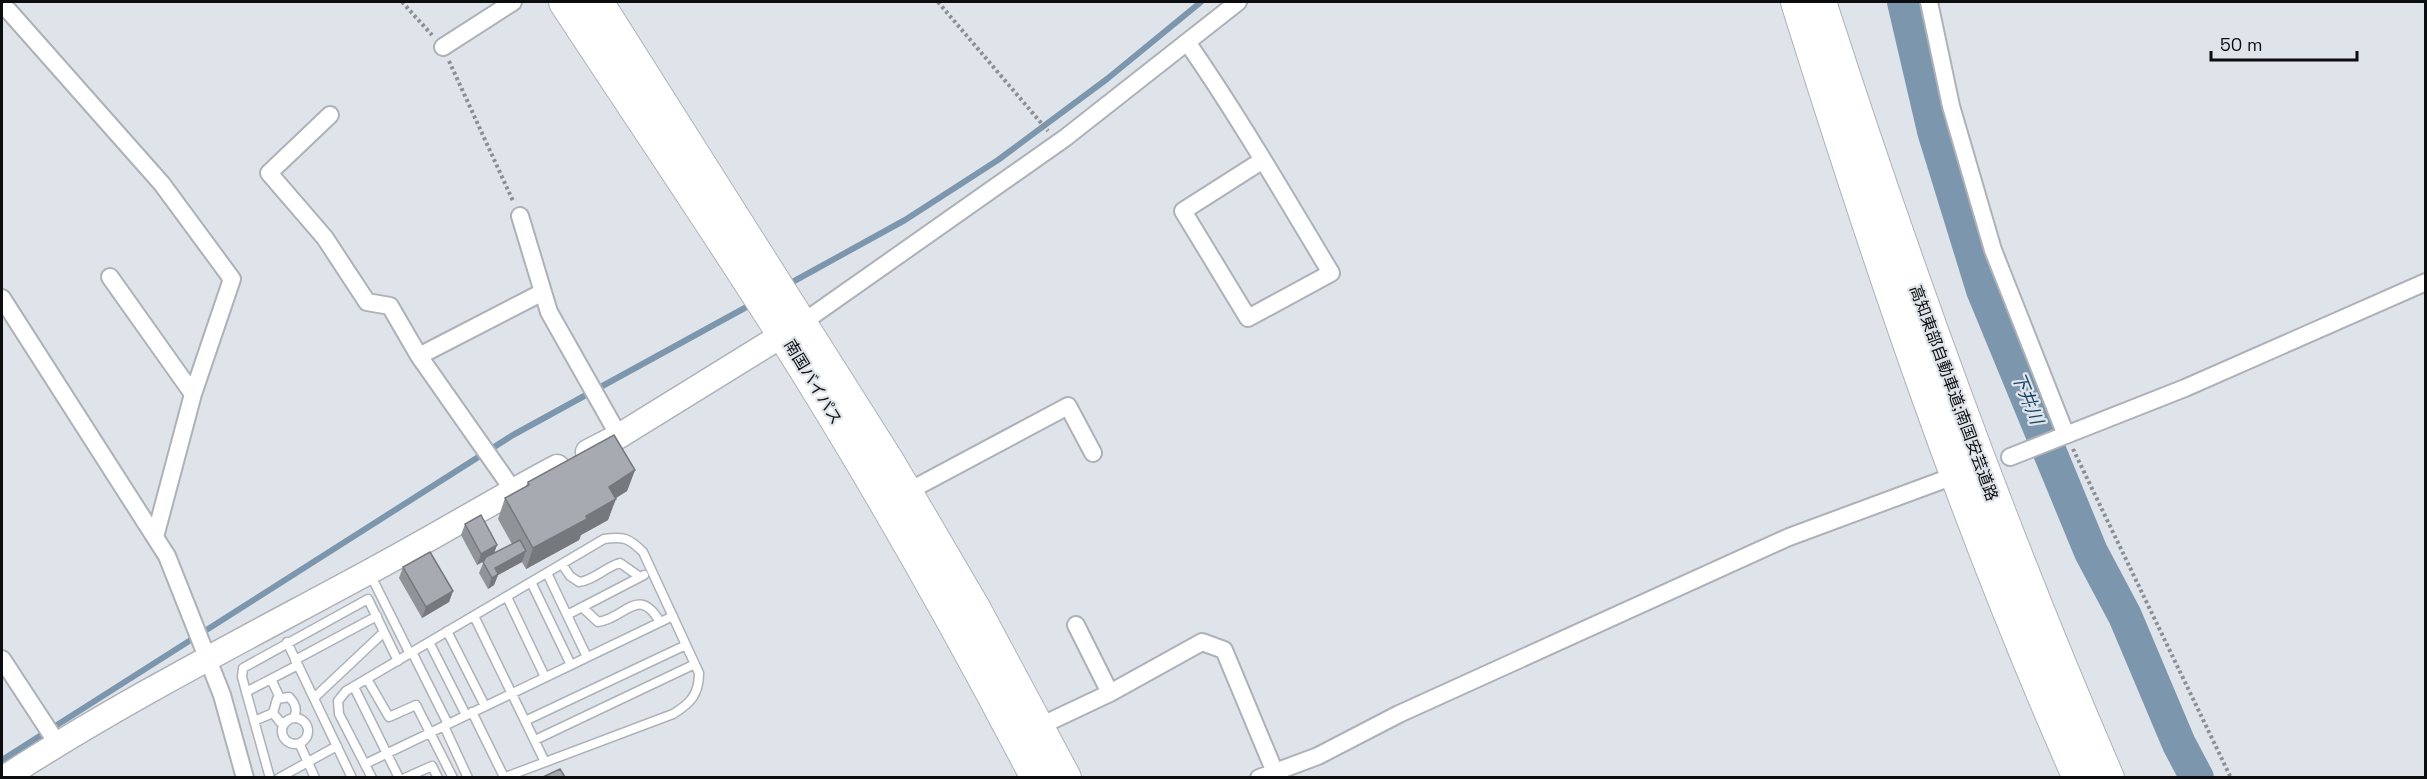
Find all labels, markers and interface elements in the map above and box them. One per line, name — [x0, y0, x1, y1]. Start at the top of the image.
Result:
scale bar — [2211, 24, 2356, 62]
text: 50 m — [2220, 33, 2262, 56]
street label: 高知東部自動車道;南国安芸道路 — [1905, 282, 2003, 504]
street label: 南国バイパス — [779, 336, 847, 428]
water label: 下井川 — [2007, 369, 2050, 429]

